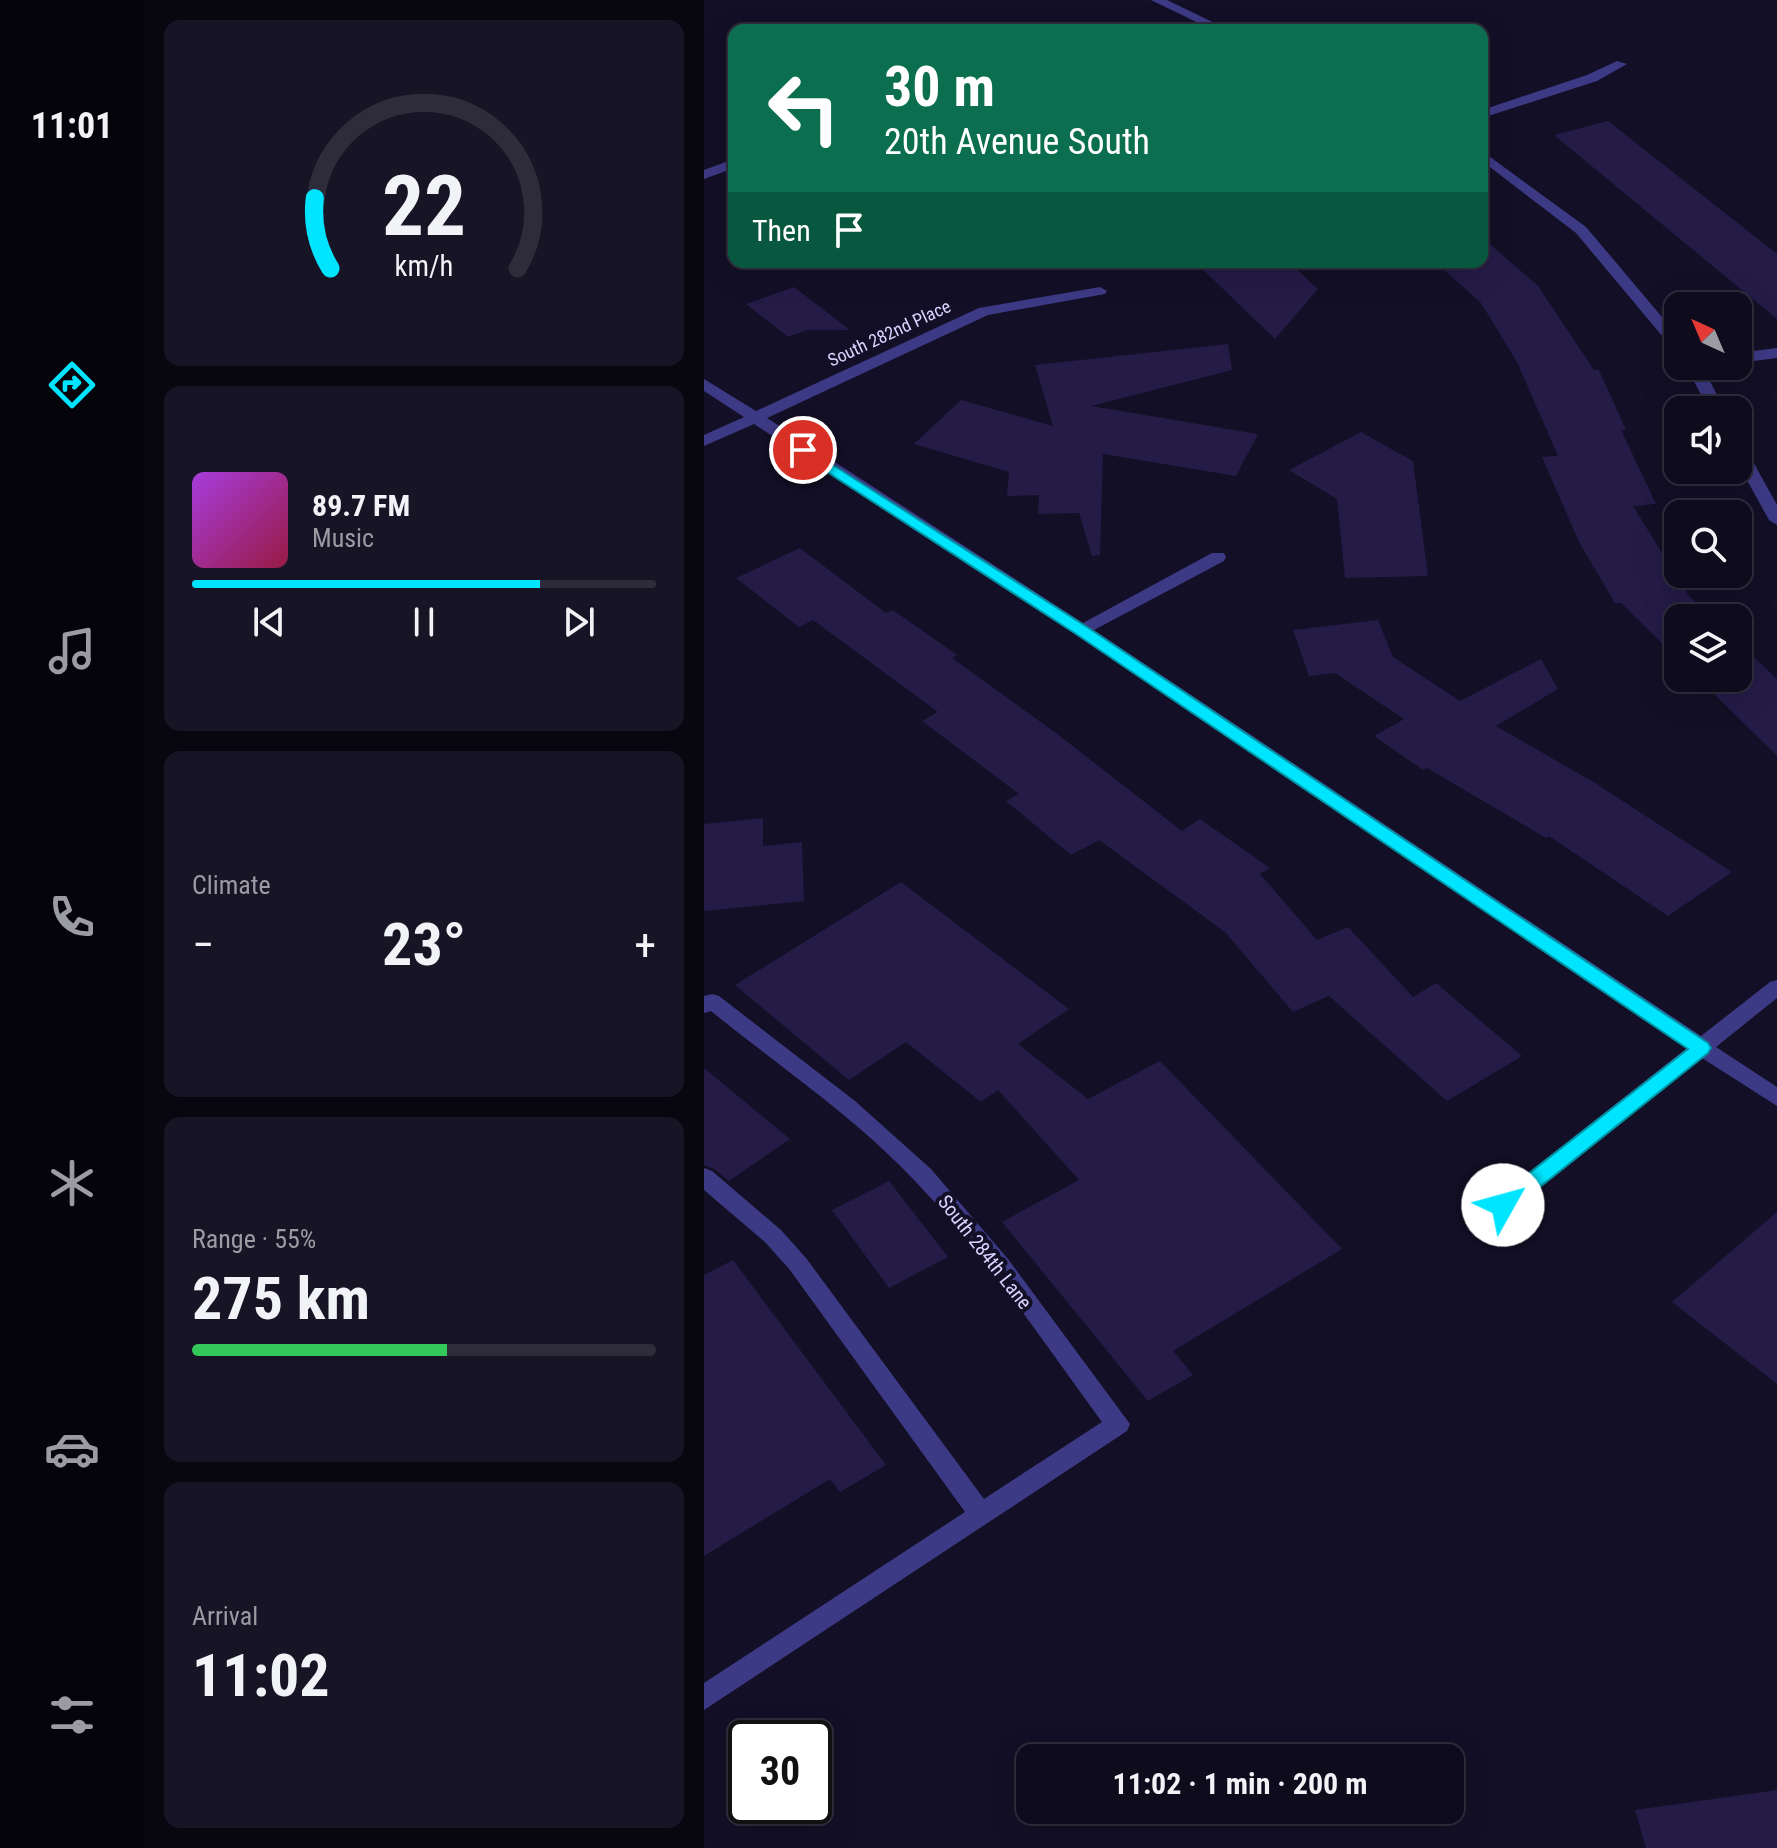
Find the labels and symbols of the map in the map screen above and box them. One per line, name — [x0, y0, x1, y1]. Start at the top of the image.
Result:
north arrow — [1664, 292, 1752, 380]
street label: South 282nd Place — [824, 295, 954, 371]
pin — [769, 416, 837, 484]
position arrow — [1461, 1163, 1545, 1247]
street label: South 284th Lane — [933, 1190, 1037, 1314]
speed limit sign: 30 — [728, 1720, 832, 1824]

